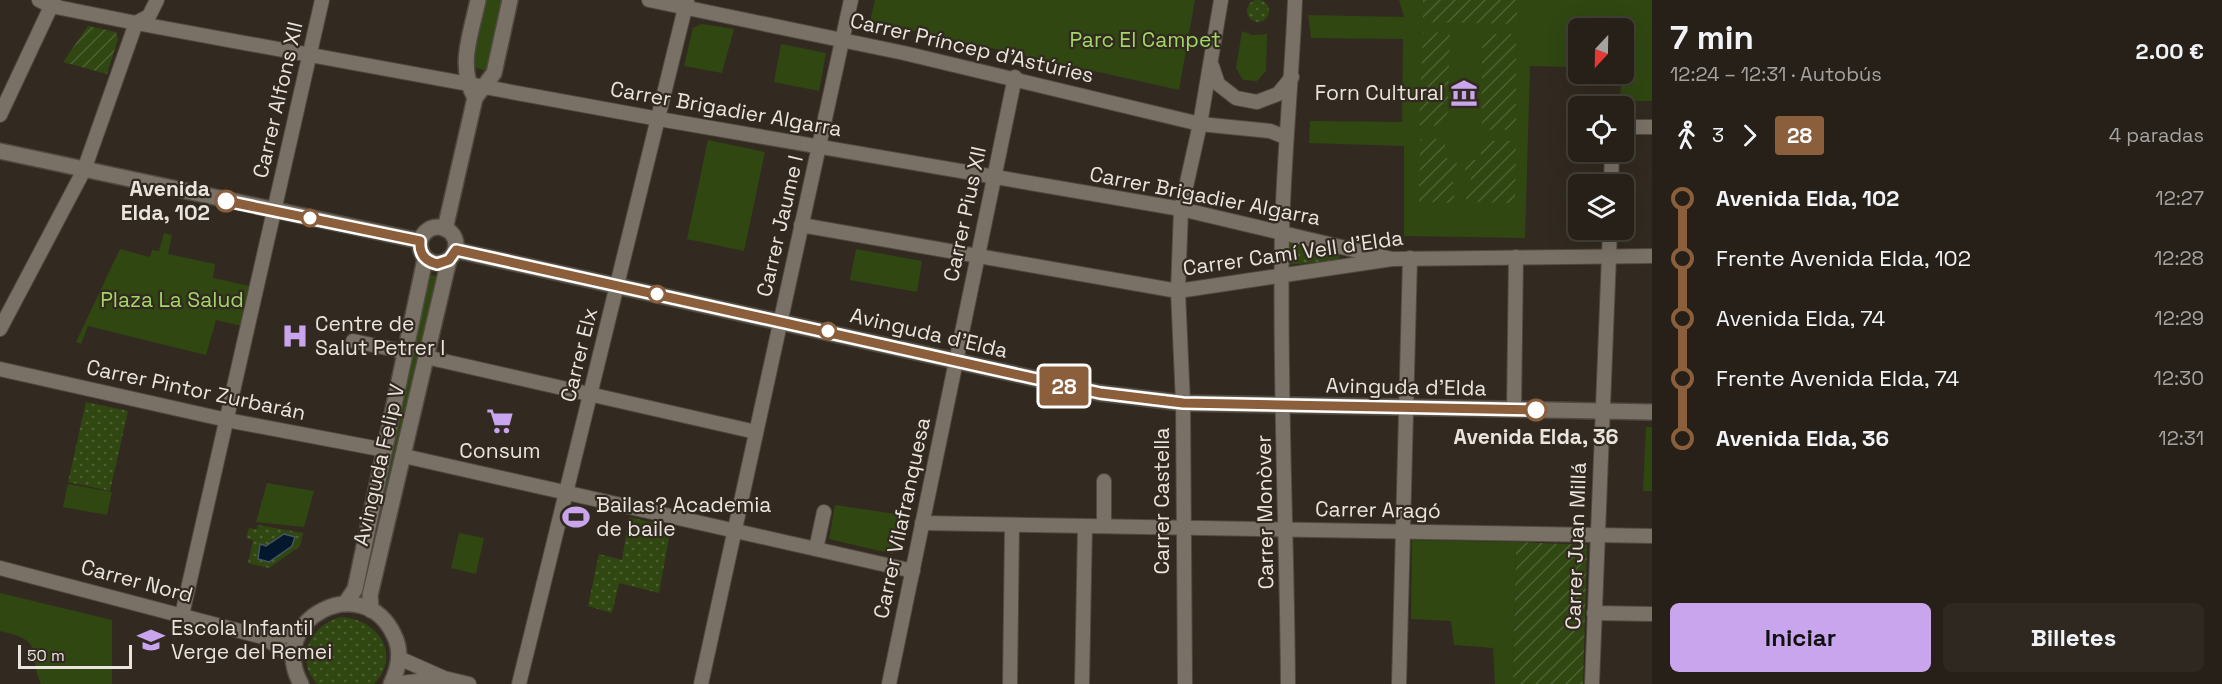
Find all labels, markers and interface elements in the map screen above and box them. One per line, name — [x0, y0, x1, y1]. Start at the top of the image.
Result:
street label: Carrer Príncep d'Astúries — [848, 6, 1097, 89]
text: 7 min — [1670, 17, 1754, 59]
north arrow — [1568, 18, 1634, 84]
map controls — [1568, 18, 1634, 240]
street label: Carrer Alfons XII — [246, 19, 309, 181]
park label: Parc El Campet — [1069, 26, 1221, 53]
text: 2.00 € — [2136, 37, 2204, 65]
text: 12:24 – 12:31 · Autobús — [1670, 61, 1882, 87]
street label: Carrer Brigadier Algarra — [608, 75, 844, 142]
museum icon: Forn Cultural — [1449, 78, 1479, 108]
place label: Forn Cultural — [1315, 79, 1444, 106]
button: locate — [1568, 96, 1634, 162]
icon: walk — [1670, 119, 1703, 152]
icon: forward — [1733, 119, 1766, 152]
text: 3 — [1712, 122, 1724, 148]
text: 28 — [1787, 122, 1812, 149]
text: 4 paradas — [2109, 122, 2204, 148]
street label: Carrer Pius XII — [937, 144, 992, 284]
street label: Carrer Jaume I — [750, 153, 809, 299]
street label: Carrer Brigadier Algarra — [1087, 160, 1323, 231]
button: layers — [1568, 174, 1634, 240]
place label: Avenida Elda, 102 — [121, 175, 210, 226]
text: Avenida Elda, 102 — [1716, 184, 1899, 212]
text: 12:27 — [2155, 185, 2204, 211]
marker: Avenida Elda, 102 — [215, 190, 237, 212]
unlabelled marker — [301, 209, 319, 227]
street label: Carrer Camí Vell d'Elda — [1181, 224, 1405, 281]
text: Frente Avenida Elda, 102 — [1716, 244, 1971, 272]
text: 12:28 — [2154, 245, 2204, 271]
unlabelled marker — [648, 285, 666, 303]
park label: Plaza La Salud — [100, 286, 244, 313]
street label: Avinguda d'Elda — [848, 301, 1011, 364]
text: Avenida Elda, 74 — [1716, 304, 1885, 332]
street label: Carrer Elx — [554, 305, 603, 405]
text: 12:29 — [2154, 305, 2204, 331]
place label: Centre de Salut Petrer I — [315, 310, 445, 361]
hospital icon: Centre de Salut Petrer I — [280, 321, 310, 351]
unlabelled marker — [819, 322, 837, 340]
street label: Carrer Pintor Zurbarán — [84, 353, 308, 426]
text: Frente Avenida Elda, 74 — [1716, 364, 1959, 392]
text: 12:30 — [2154, 365, 2204, 391]
line badge: 28 — [1037, 366, 1091, 406]
street label: Avinguda d'Elda — [1325, 372, 1487, 401]
text: 28 — [1051, 373, 1077, 400]
street label: Avinguda Felip V — [347, 381, 410, 548]
marker: Avenida Elda, 36 — [1525, 399, 1547, 421]
supermarket icon: Consum — [485, 406, 515, 436]
street label: Carrer Vilafranquesa — [867, 415, 936, 621]
place label: Avenida Elda, 36 — [1453, 423, 1619, 450]
text: Avenida Elda, 36 — [1716, 424, 1889, 452]
text: 12:31 — [2158, 425, 2204, 451]
street label: Carrer Castella — [1148, 427, 1175, 575]
street label: Carrer Monòver — [1250, 434, 1279, 590]
place label: Consum — [459, 437, 541, 464]
street label: Carrer Juan Millá — [1559, 462, 1592, 630]
place label: Bailas? Academia de baile — [596, 491, 771, 542]
street label: Carrer Aragó — [1315, 495, 1441, 524]
sports icon: Bailas? Academia de baile — [561, 502, 591, 532]
street label: Carrer Nord — [78, 553, 196, 608]
button: Iniciar — [1670, 603, 1931, 672]
button: Billetes — [1943, 603, 2204, 672]
place label: Escola Infantil Verge del Remei — [171, 614, 332, 665]
school or university icon: Escola Infantil Verge del Remei — [136, 625, 166, 655]
scale bar — [18, 642, 132, 670]
text: 50 m — [27, 645, 65, 666]

